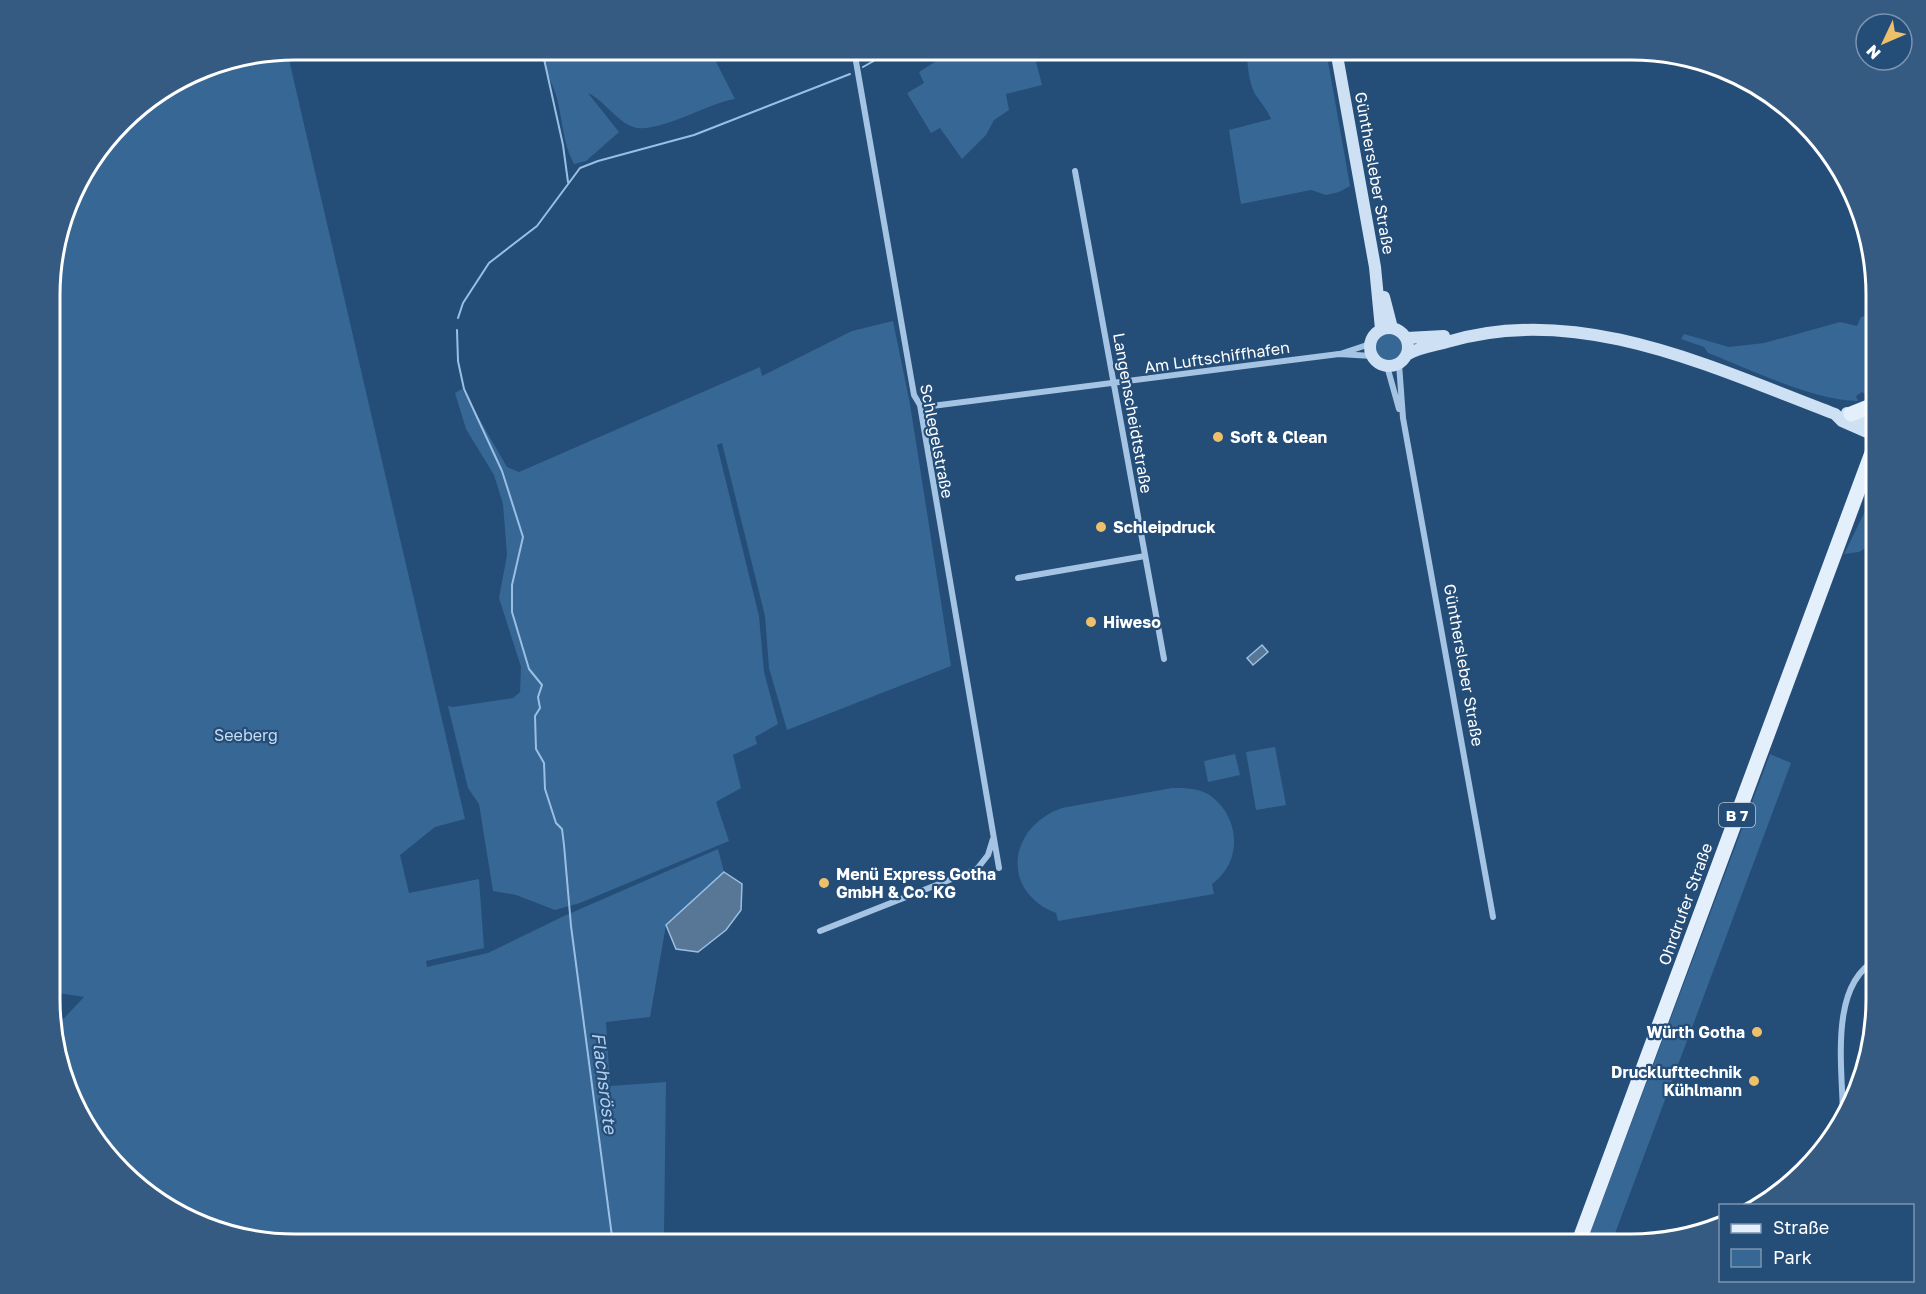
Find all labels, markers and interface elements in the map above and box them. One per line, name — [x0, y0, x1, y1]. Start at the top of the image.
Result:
north arrow — [1854, 12, 1914, 72]
text: N — [1862, 41, 1885, 64]
street label: Günthersleber Straße — [1351, 90, 1399, 256]
street label: Langenscheidtstraße — [1109, 331, 1157, 495]
street label: Am Luftschiffhafen — [1143, 337, 1291, 377]
street label: Schlegelstraße — [916, 382, 958, 500]
place label: Soft & Clean — [1230, 427, 1327, 447]
marker: Soft & Clean — [1211, 430, 1225, 444]
place label: Schleipdruck — [1113, 517, 1216, 537]
marker: Schleipdruck — [1094, 520, 1108, 534]
street label: Günthersleber Straße — [1440, 582, 1488, 748]
place label: Hiweso — [1103, 612, 1161, 632]
marker: Hiweso — [1084, 615, 1098, 629]
park label: Seeberg — [214, 725, 278, 745]
road number: B 7 — [1719, 803, 1755, 827]
street label: Ohrdrufer Straße — [1654, 840, 1716, 968]
place label: Menü Express Gotha GmbH & Co. KG — [836, 864, 996, 902]
marker: Menü Express Gotha GmbH & Co. KG — [817, 876, 831, 890]
place label: Würth Gotha — [1647, 1022, 1745, 1042]
marker: Würth Gotha — [1750, 1025, 1764, 1039]
water label: Flachsröste — [588, 1031, 622, 1136]
place label: Drucklufttechnik Kühlmann — [1611, 1062, 1743, 1100]
marker: Drucklufttechnik Kühlmann — [1747, 1074, 1761, 1088]
legend — [1719, 1204, 1914, 1282]
text: Straße — [1773, 1216, 1829, 1238]
text: Park — [1773, 1246, 1812, 1268]

